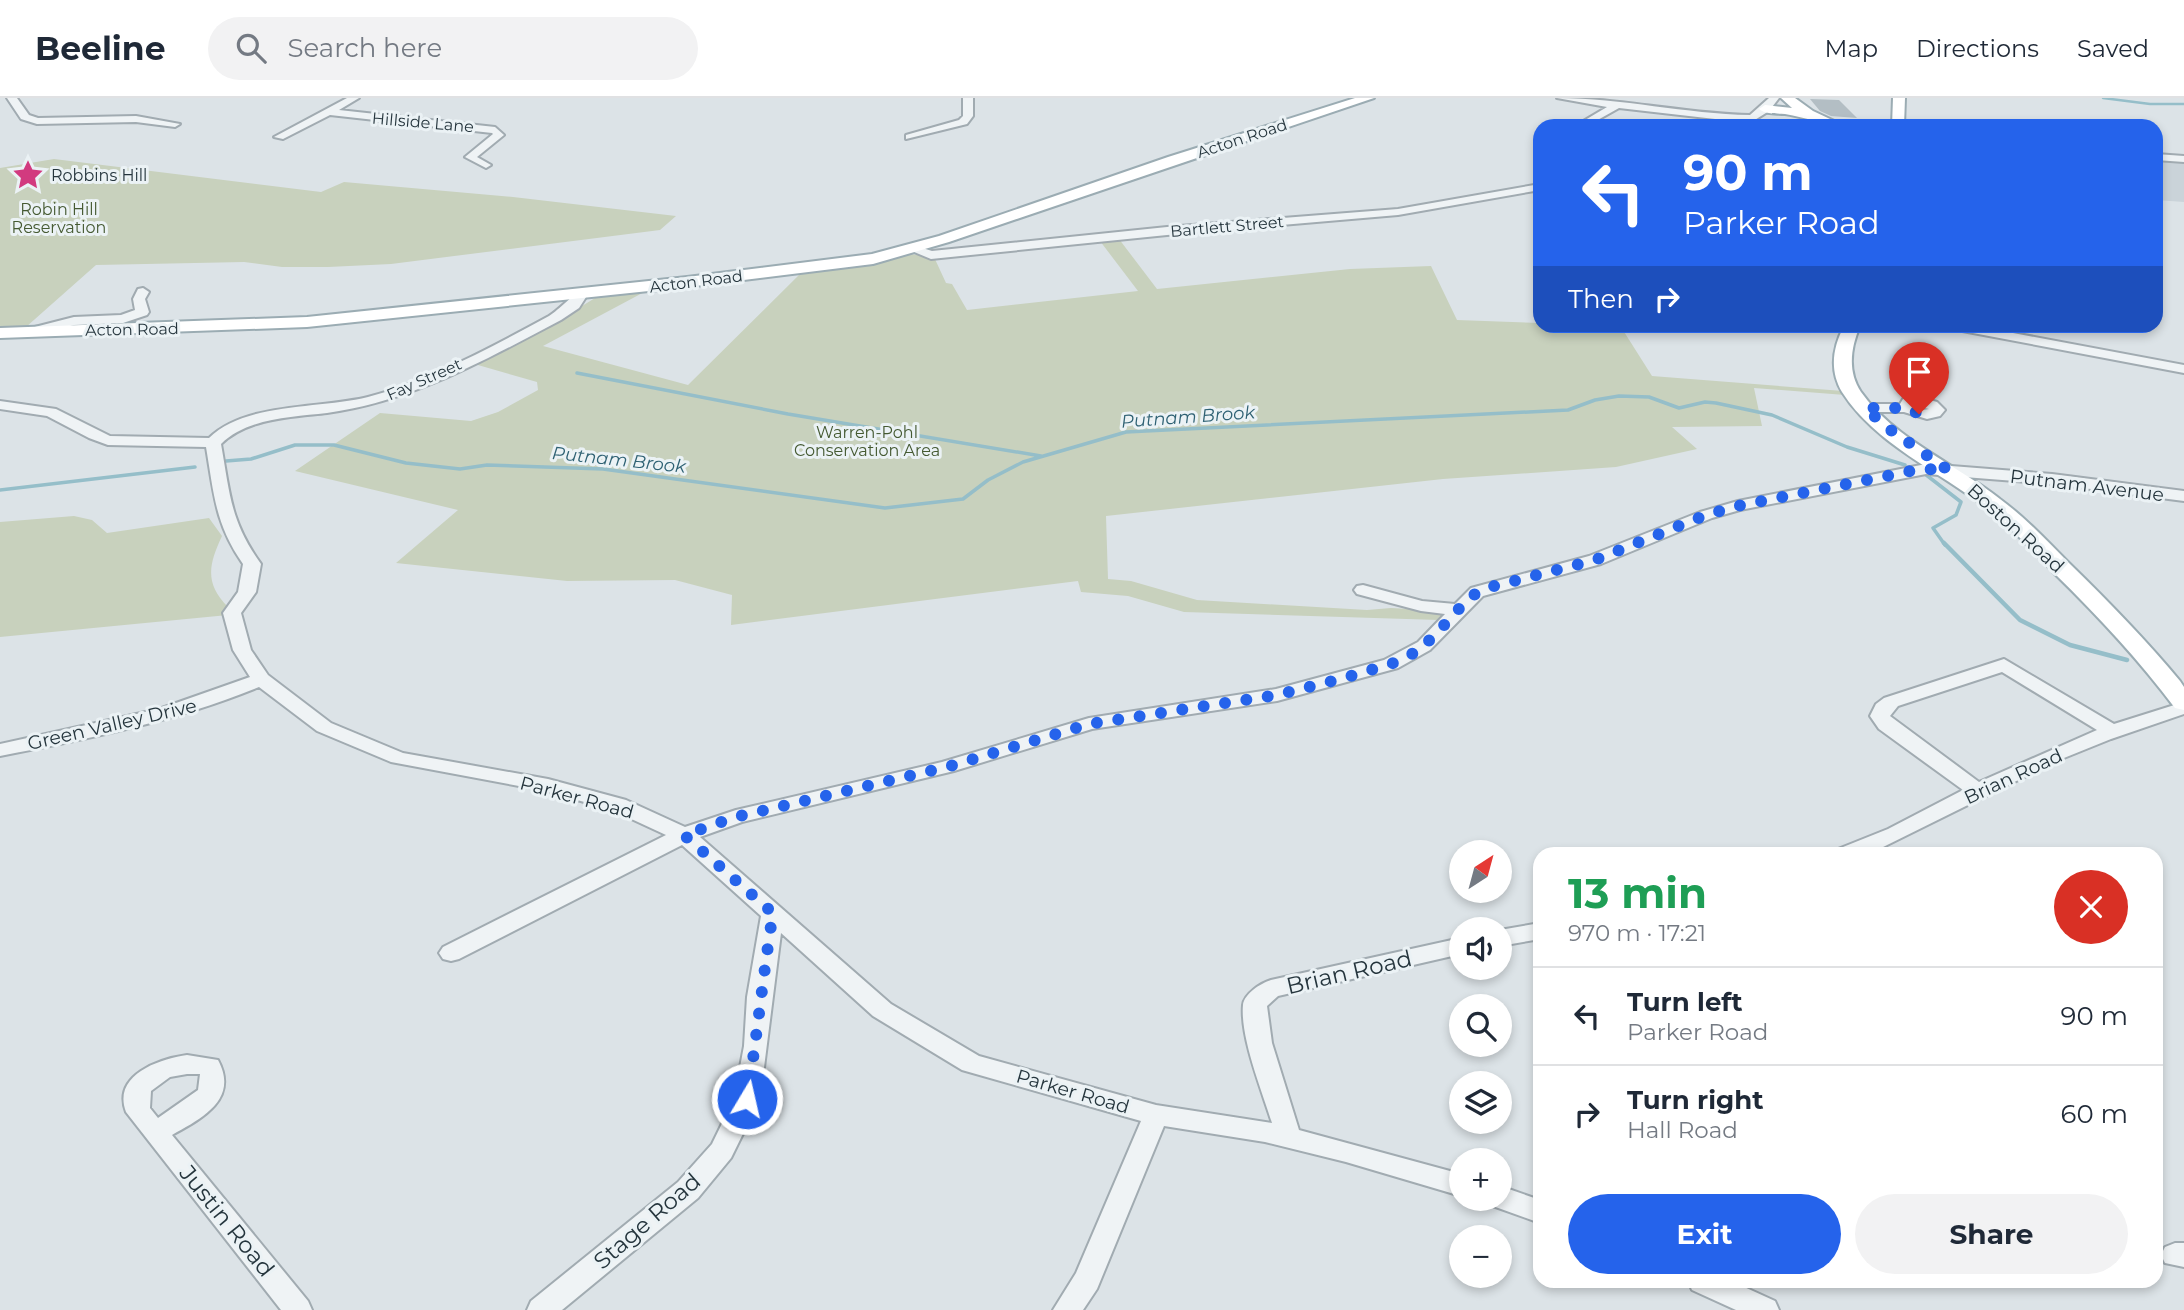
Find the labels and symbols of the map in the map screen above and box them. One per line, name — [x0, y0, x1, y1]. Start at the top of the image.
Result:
street label: Hillside Lane — [371, 109, 475, 136]
street label: Acton Road — [1195, 115, 1290, 162]
place icon: Robbins Hill — [11, 158, 45, 192]
place label: Robbins Hill — [51, 166, 147, 185]
park label: Robin Hill Reservation — [12, 200, 106, 237]
street label: Bartlett Street — [1169, 212, 1285, 241]
street label: Acton Road — [648, 266, 744, 297]
street label: Acton Road — [85, 319, 179, 340]
pin — [1889, 342, 1949, 414]
street label: Fay Street — [384, 354, 465, 404]
water label: Putnam Brook — [1120, 401, 1257, 433]
park label: Warren-Pohl Conservation Area — [794, 423, 940, 460]
water label: Putnam Brook — [551, 442, 688, 478]
street label: Putnam Avenue — [2009, 465, 2165, 506]
street label: Boston Road — [1963, 479, 2069, 578]
street label: Green Valley Drive — [25, 694, 199, 755]
street label: Brian Road — [1960, 744, 2066, 809]
street label: Parker Road — [518, 771, 636, 824]
north arrow — [1449, 840, 1512, 903]
street label: Brian Road — [1284, 944, 1414, 1000]
position arrow — [710, 1062, 784, 1136]
street label: Parker Road — [1014, 1064, 1132, 1119]
street label: Justin Road — [173, 1159, 281, 1282]
street label: Stage Road — [588, 1167, 706, 1275]

